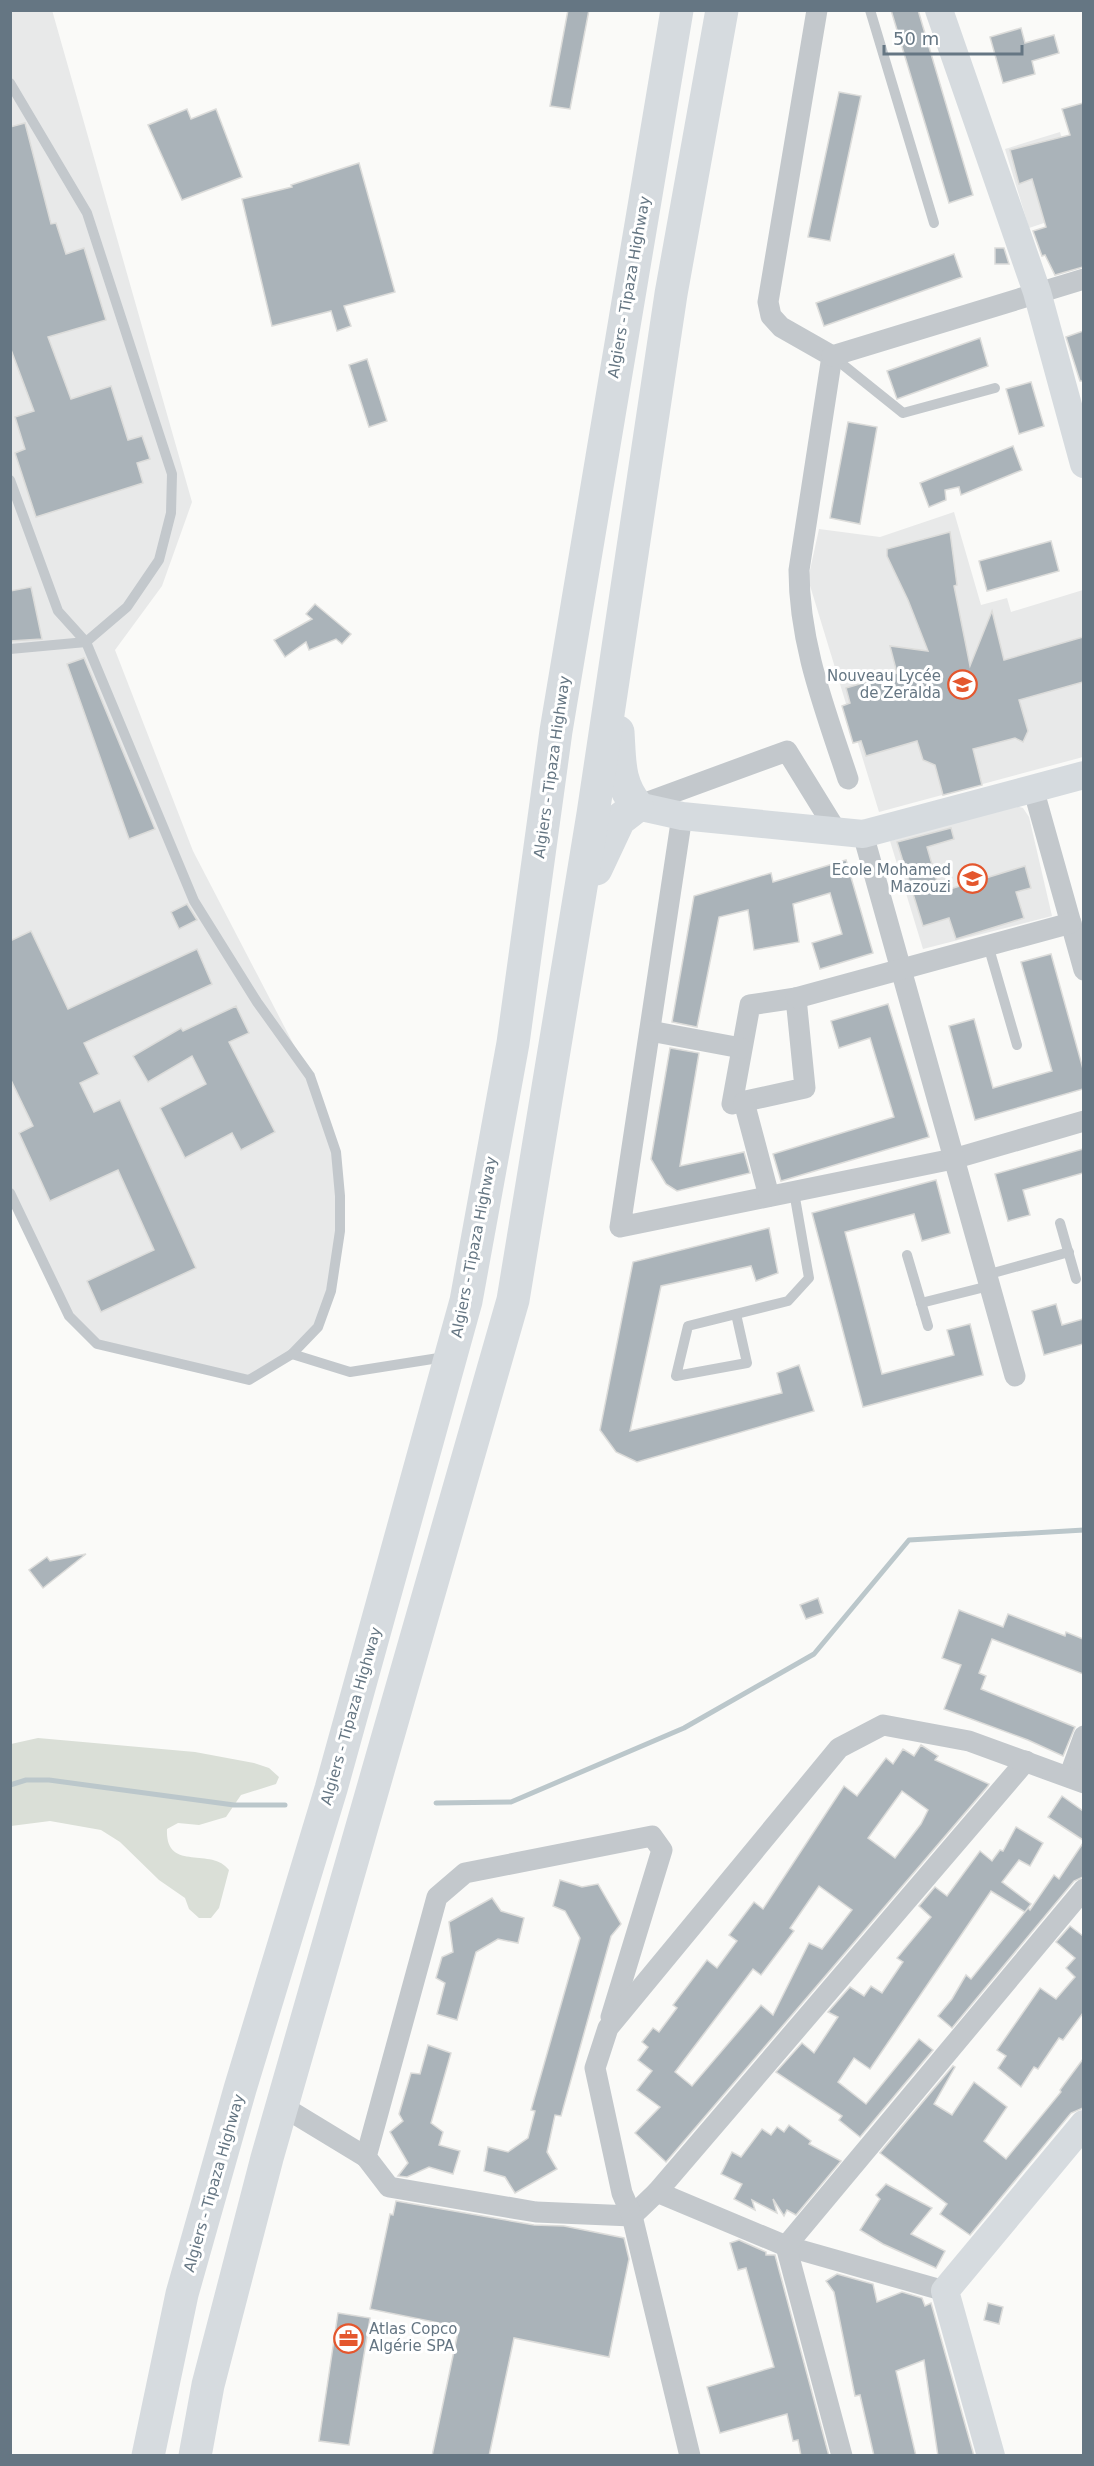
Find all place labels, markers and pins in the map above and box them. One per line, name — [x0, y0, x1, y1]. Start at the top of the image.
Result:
place label: Nouveau Lycée de Zeralda — [827, 667, 941, 702]
school or university icon: Nouveau Lycée de Zeralda — [946, 669, 978, 701]
place label: Ecole Mohamed Mazouzi — [832, 861, 951, 896]
school or university icon: Ecole Mohamed Mazouzi — [956, 863, 988, 895]
place label: Atlas Copco Algérie SPA — [369, 2320, 457, 2355]
office icon: Atlas Copco Algérie SPA — [332, 2322, 364, 2354]

